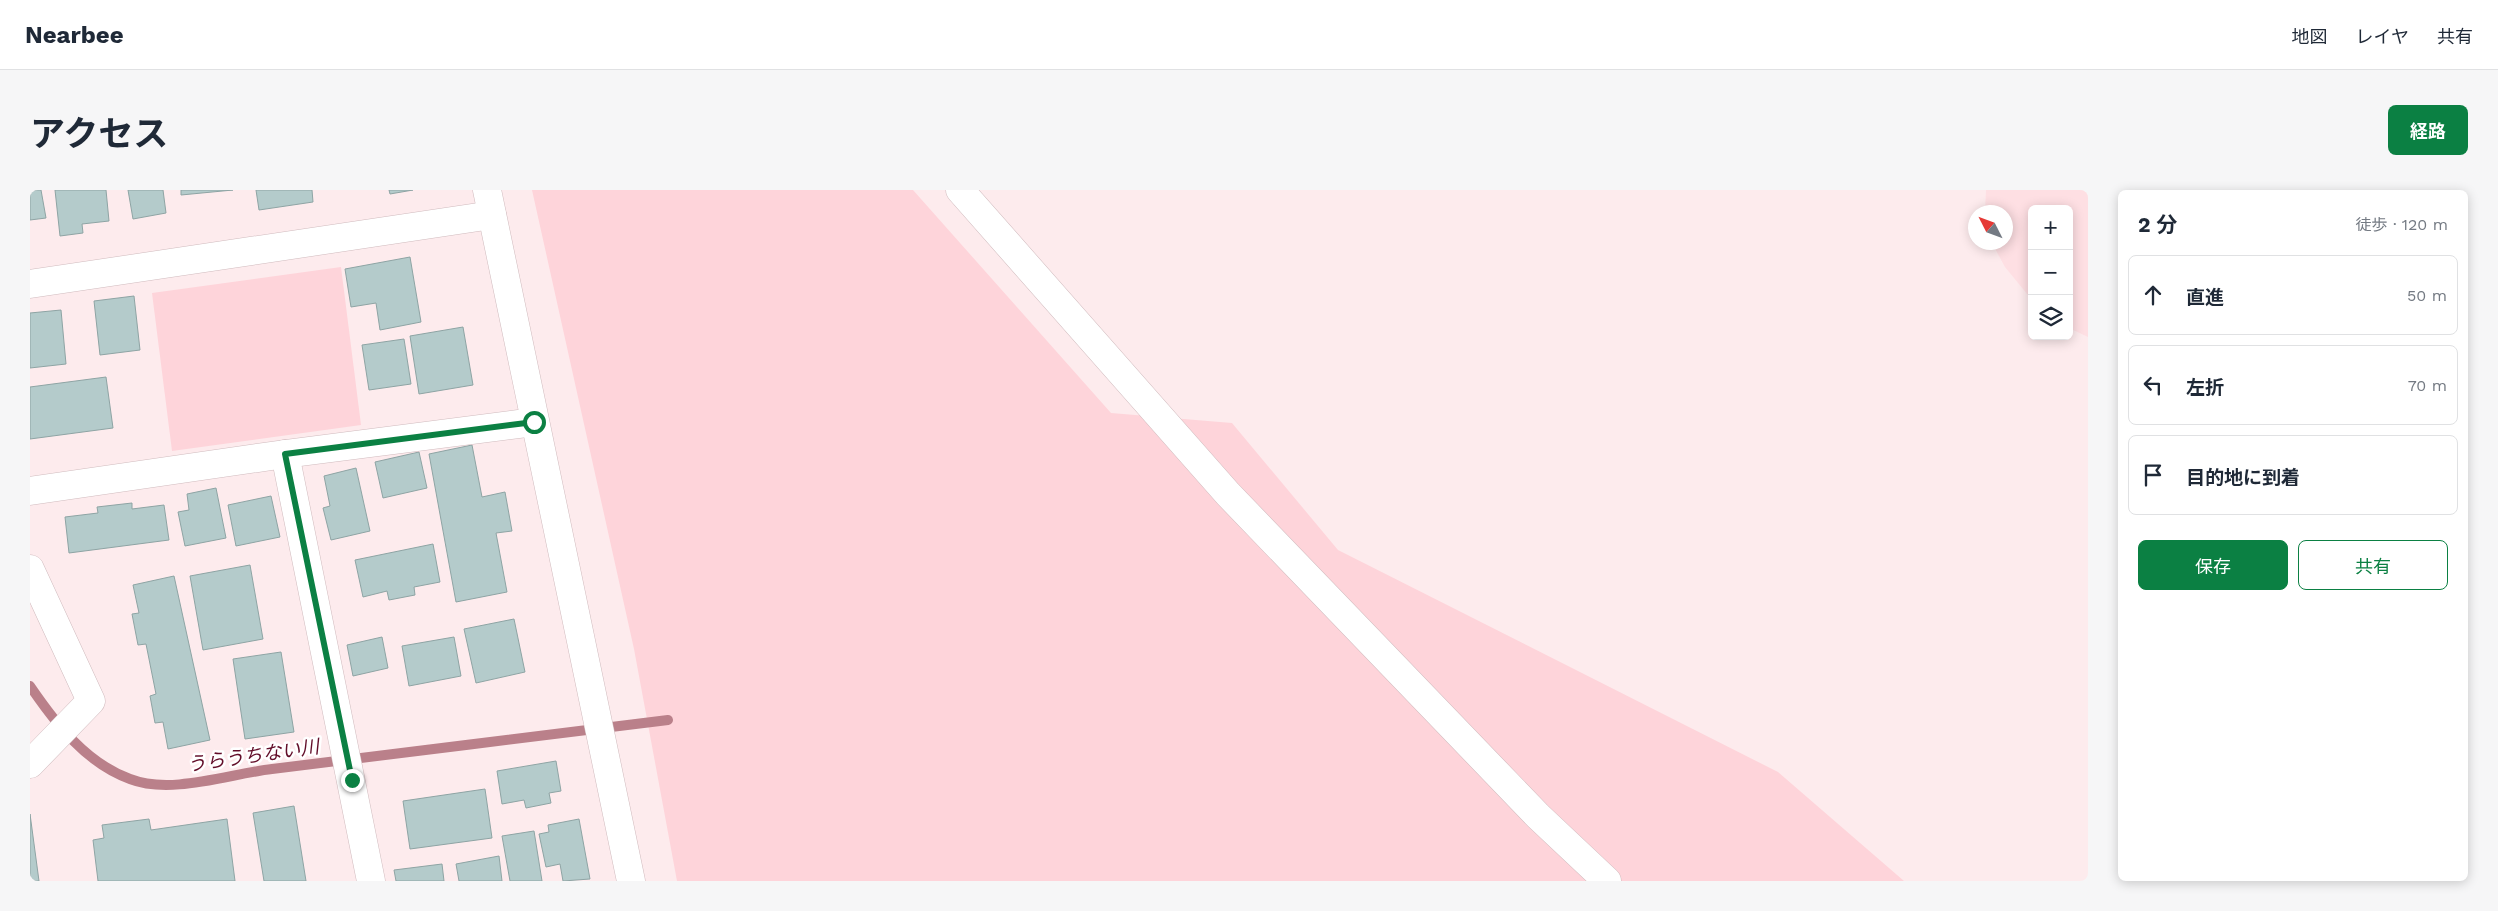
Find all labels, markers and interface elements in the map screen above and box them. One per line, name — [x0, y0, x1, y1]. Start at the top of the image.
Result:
text: Nearbee — [25, 21, 124, 49]
text: 地図 — [2292, 26, 2328, 47]
text: レイヤ — [2356, 26, 2409, 47]
text: 共有 — [2437, 26, 2473, 47]
button: 経路 — [2388, 105, 2468, 155]
text: アクセス — [30, 113, 168, 155]
north arrow — [1968, 205, 2013, 250]
map controls — [2028, 205, 2073, 340]
button: + — [2028, 205, 2073, 250]
text: 2 分 — [2138, 212, 2178, 237]
text: 徒歩 · 120 m — [2356, 215, 2448, 234]
button: − — [2028, 250, 2073, 295]
icon: ahead — [2139, 281, 2167, 309]
text: 直進 — [2186, 286, 2224, 309]
text: 50 m — [2407, 286, 2447, 305]
button: layers — [2028, 295, 2073, 340]
icon: left — [2139, 371, 2167, 399]
text: 左折 — [2186, 376, 2224, 399]
text: 70 m — [2408, 376, 2447, 395]
route start — [523, 411, 546, 434]
icon: arrive — [2139, 461, 2167, 489]
text: 目的地に到着 — [2186, 466, 2300, 489]
button: 保存 — [2138, 540, 2288, 590]
button: 共有 — [2298, 540, 2448, 590]
water label: うらうちない川 — [186, 735, 322, 776]
route end — [341, 769, 364, 792]

